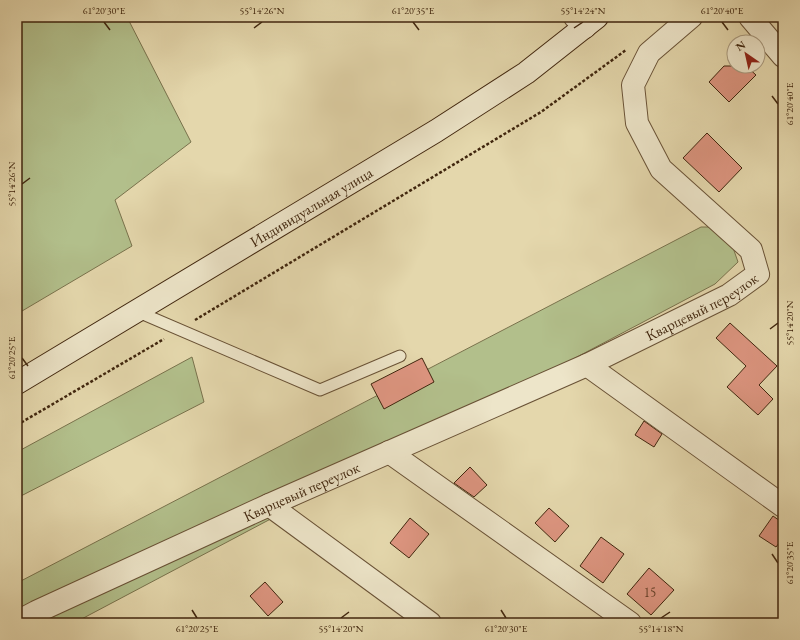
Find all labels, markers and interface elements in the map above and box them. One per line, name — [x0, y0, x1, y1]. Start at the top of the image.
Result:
text: 61°20'30"E — [83, 4, 126, 17]
text: 55°14'26"N — [240, 4, 285, 17]
text: 61°20'35"E — [392, 4, 435, 17]
text: 55°14'24"N — [561, 4, 606, 17]
text: 61°20'40"E — [701, 4, 744, 17]
north arrow — [726, 34, 766, 74]
text: N — [733, 37, 748, 54]
text: 61°20'40"E — [783, 82, 796, 125]
text: 55°14'26"N — [5, 161, 18, 206]
street label: Индивидуальная улица — [246, 162, 376, 250]
street label: Кварцевый переулок — [642, 268, 761, 344]
text: 55°14'20"N — [783, 300, 796, 345]
text: 61°20'25"E — [5, 336, 18, 379]
street label: Кварцевый переулок — [240, 457, 362, 525]
text: 61°20'35"E — [783, 541, 796, 584]
house number: 15 — [644, 584, 656, 601]
text: 61°20'25"E — [176, 622, 219, 635]
text: 55°14'20"N — [319, 622, 364, 635]
text: 61°20'30"E — [485, 622, 528, 635]
text: 55°14'18"N — [639, 622, 684, 635]

